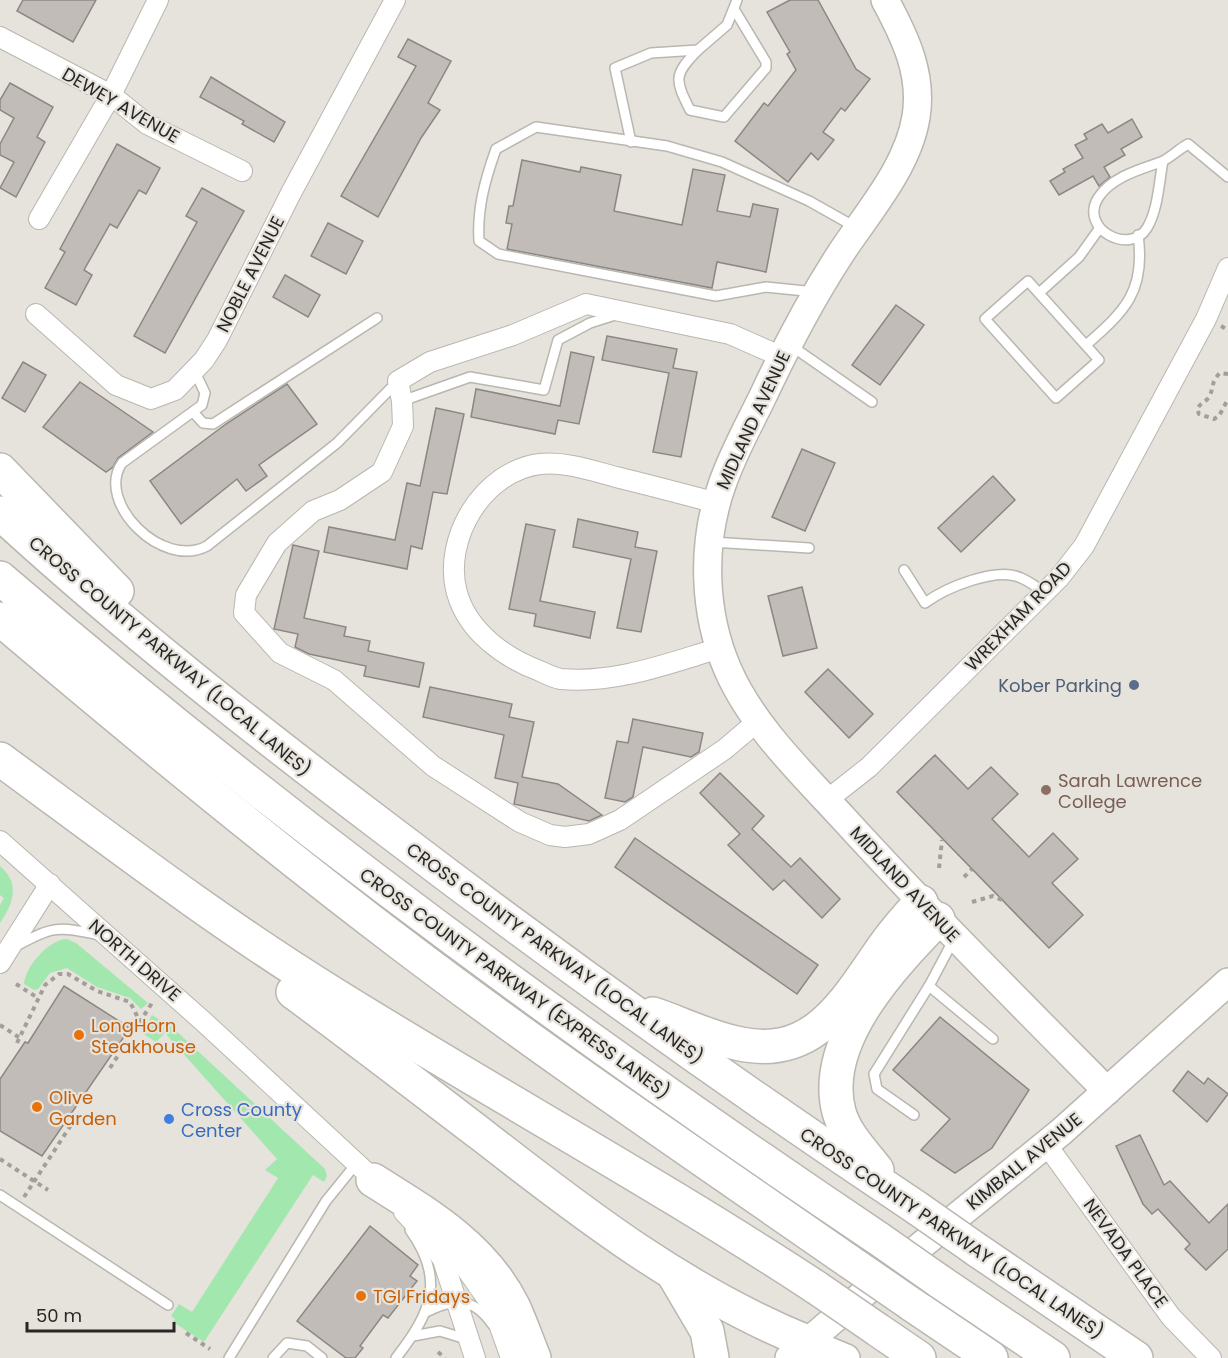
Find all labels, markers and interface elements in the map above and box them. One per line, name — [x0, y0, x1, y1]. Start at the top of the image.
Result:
street label: DEWEY AVENUE — [58, 61, 184, 149]
street label: NOBLE AVENUE — [210, 212, 290, 336]
street label: MIDLAND AVENUE — [710, 347, 796, 493]
street label: CROSS COUNTY PARKWAY (LOCAL LANES) — [24, 530, 316, 782]
street label: WREXHAM ROAD — [959, 556, 1077, 676]
place label: Kober Parking — [998, 673, 1122, 698]
marker: Kober Parking — [1127, 678, 1141, 692]
place label: Sarah Lawrence College — [1058, 768, 1202, 814]
marker: Sarah Lawrence College — [1039, 783, 1053, 797]
street label: MIDLAND AVENUE — [845, 821, 965, 947]
street label: CROSS COUNTY PARKWAY (LOCAL LANES) — [401, 837, 709, 1069]
street label: CROSS COUNTY PARKWAY (EXPRESS LANES) — [355, 862, 675, 1104]
street label: NORTH DRIVE — [84, 913, 186, 1007]
place label: LongHorn Steakhouse — [91, 1013, 196, 1059]
marker: LongHorn Steakhouse — [72, 1028, 86, 1042]
place label: Olive Garden — [49, 1085, 117, 1131]
place label: Cross County Center — [181, 1097, 302, 1143]
marker: Olive Garden — [30, 1100, 44, 1114]
street label: KIMBALL AVENUE — [961, 1107, 1087, 1215]
marker: Cross County Center — [162, 1112, 176, 1126]
street label: CROSS COUNTY PARKWAY (LOCAL LANES) — [795, 1122, 1109, 1344]
street label: NEVADA PLACE — [1078, 1193, 1174, 1313]
place label: TGI Fridays — [373, 1284, 470, 1309]
marker: TGI Fridays — [354, 1289, 368, 1303]
scale bar — [27, 1295, 174, 1333]
text: 50 m — [36, 1303, 82, 1328]

